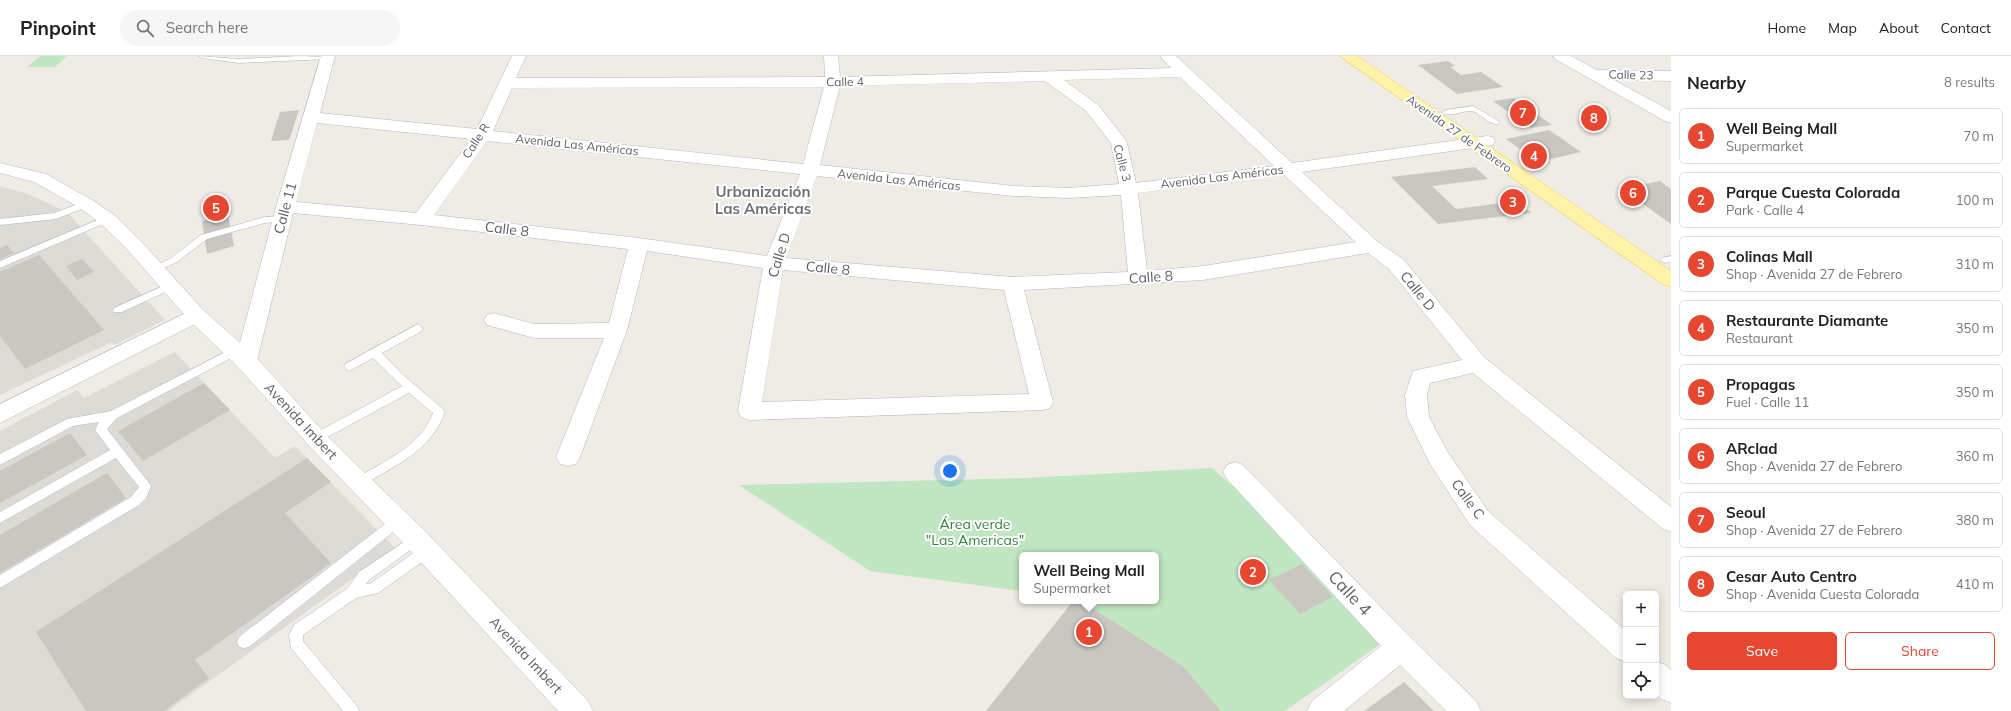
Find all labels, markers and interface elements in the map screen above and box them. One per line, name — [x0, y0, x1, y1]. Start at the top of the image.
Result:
search box — [120, 10, 400, 46]
text: Pinpoint — [20, 16, 96, 40]
icon: search — [134, 17, 156, 39]
text: Search here — [166, 18, 248, 37]
text: Home — [1767, 19, 1806, 37]
text: Map — [1828, 19, 1857, 37]
text: About — [1879, 19, 1919, 37]
text: Contact — [1941, 19, 1991, 37]
street label: Calle 23 — [1608, 67, 1654, 82]
text: Nearby — [1687, 72, 1746, 93]
street label: Calle 4 — [826, 74, 864, 89]
text: 8 results — [1944, 74, 1995, 90]
street label: Avenida 27 de Febrero — [1404, 92, 1515, 176]
pin: 7 — [1510, 98, 1536, 128]
pin: 8 — [1581, 103, 1607, 133]
text: Well Being Mall — [1726, 119, 1837, 138]
street label: Calle R — [459, 120, 492, 161]
text: 1 — [1697, 128, 1705, 144]
text: 70 m — [1964, 128, 1994, 144]
street label: Avenida Las Américas — [515, 131, 639, 158]
text: Supermarket — [1726, 138, 1803, 154]
pin: 4 — [1521, 141, 1547, 171]
street label: Calle 3 — [1110, 143, 1135, 183]
street label: Avenida Las Américas — [1160, 162, 1284, 191]
street label: Avenida Las Américas — [837, 166, 961, 193]
pin: 6 — [1620, 178, 1646, 208]
street label: Calle 11 — [270, 180, 300, 236]
district label: Urbanización Las Américas — [715, 182, 811, 218]
text: Parque Cuesta Colorada — [1726, 183, 1900, 202]
pin: 3 — [1500, 187, 1526, 217]
text: 2 — [1697, 192, 1705, 208]
text: 100 m — [1956, 192, 1994, 208]
pin: 5 — [203, 193, 229, 223]
text: Park · Calle 4 — [1726, 202, 1804, 218]
street label: Calle 8 — [484, 217, 530, 241]
street label: Calle D — [764, 230, 794, 280]
text: Colinas Mall — [1726, 247, 1813, 266]
text: 3 — [1697, 256, 1705, 272]
text: 310 m — [1956, 256, 1994, 272]
street label: Calle 8 — [805, 257, 851, 279]
street label: Calle 8 — [1128, 266, 1174, 288]
text: Shop · Avenida 27 de Febrero — [1726, 266, 1902, 282]
street label: Calle D — [1396, 267, 1440, 315]
text: Restaurante Diamante — [1726, 311, 1888, 330]
text: 4 — [1697, 320, 1705, 336]
text: 350 m — [1956, 320, 1994, 336]
text: Restaurant — [1726, 330, 1793, 346]
text: Propagas — [1726, 375, 1795, 394]
street label: Avenida Imbert — [261, 379, 341, 463]
text: 5 — [1697, 384, 1705, 400]
text: 350 m — [1956, 384, 1994, 400]
text: Fuel · Calle 11 — [1726, 394, 1809, 410]
text: ARclad — [1726, 439, 1778, 458]
text: 6 — [1697, 448, 1705, 464]
text: 360 m — [1956, 448, 1994, 464]
text: Shop · Avenida 27 de Febrero — [1726, 458, 1902, 474]
your location — [940, 461, 960, 481]
street label: Calle C — [1447, 475, 1489, 523]
text: Seoul — [1726, 503, 1766, 522]
text: 7 — [1697, 512, 1705, 528]
text: 380 m — [1956, 512, 1994, 528]
park label: Área verde "Las Americas" — [926, 515, 1024, 549]
text: Shop · Avenida 27 de Febrero — [1726, 522, 1902, 538]
popup — [1019, 552, 1159, 604]
pin: 2 — [1240, 557, 1266, 587]
text: Well Being Mall — [1033, 561, 1145, 580]
street label: Calle 4 — [1324, 566, 1376, 619]
text: Cesar Auto Centro — [1726, 567, 1857, 586]
text: 8 — [1697, 576, 1705, 592]
text: 410 m — [1956, 576, 1994, 592]
text: Supermarket — [1033, 580, 1111, 596]
text: Shop · Avenida Cuesta Colorada — [1726, 586, 1919, 602]
map controls — [1623, 591, 1659, 699]
button: + — [1623, 591, 1659, 627]
street label: Avenida Imbert — [486, 613, 566, 697]
pin: 1 — [1076, 617, 1102, 647]
button: − — [1623, 627, 1659, 663]
button: Save — [1687, 632, 1837, 670]
button: Share — [1845, 632, 1995, 670]
button: locate — [1623, 663, 1659, 699]

